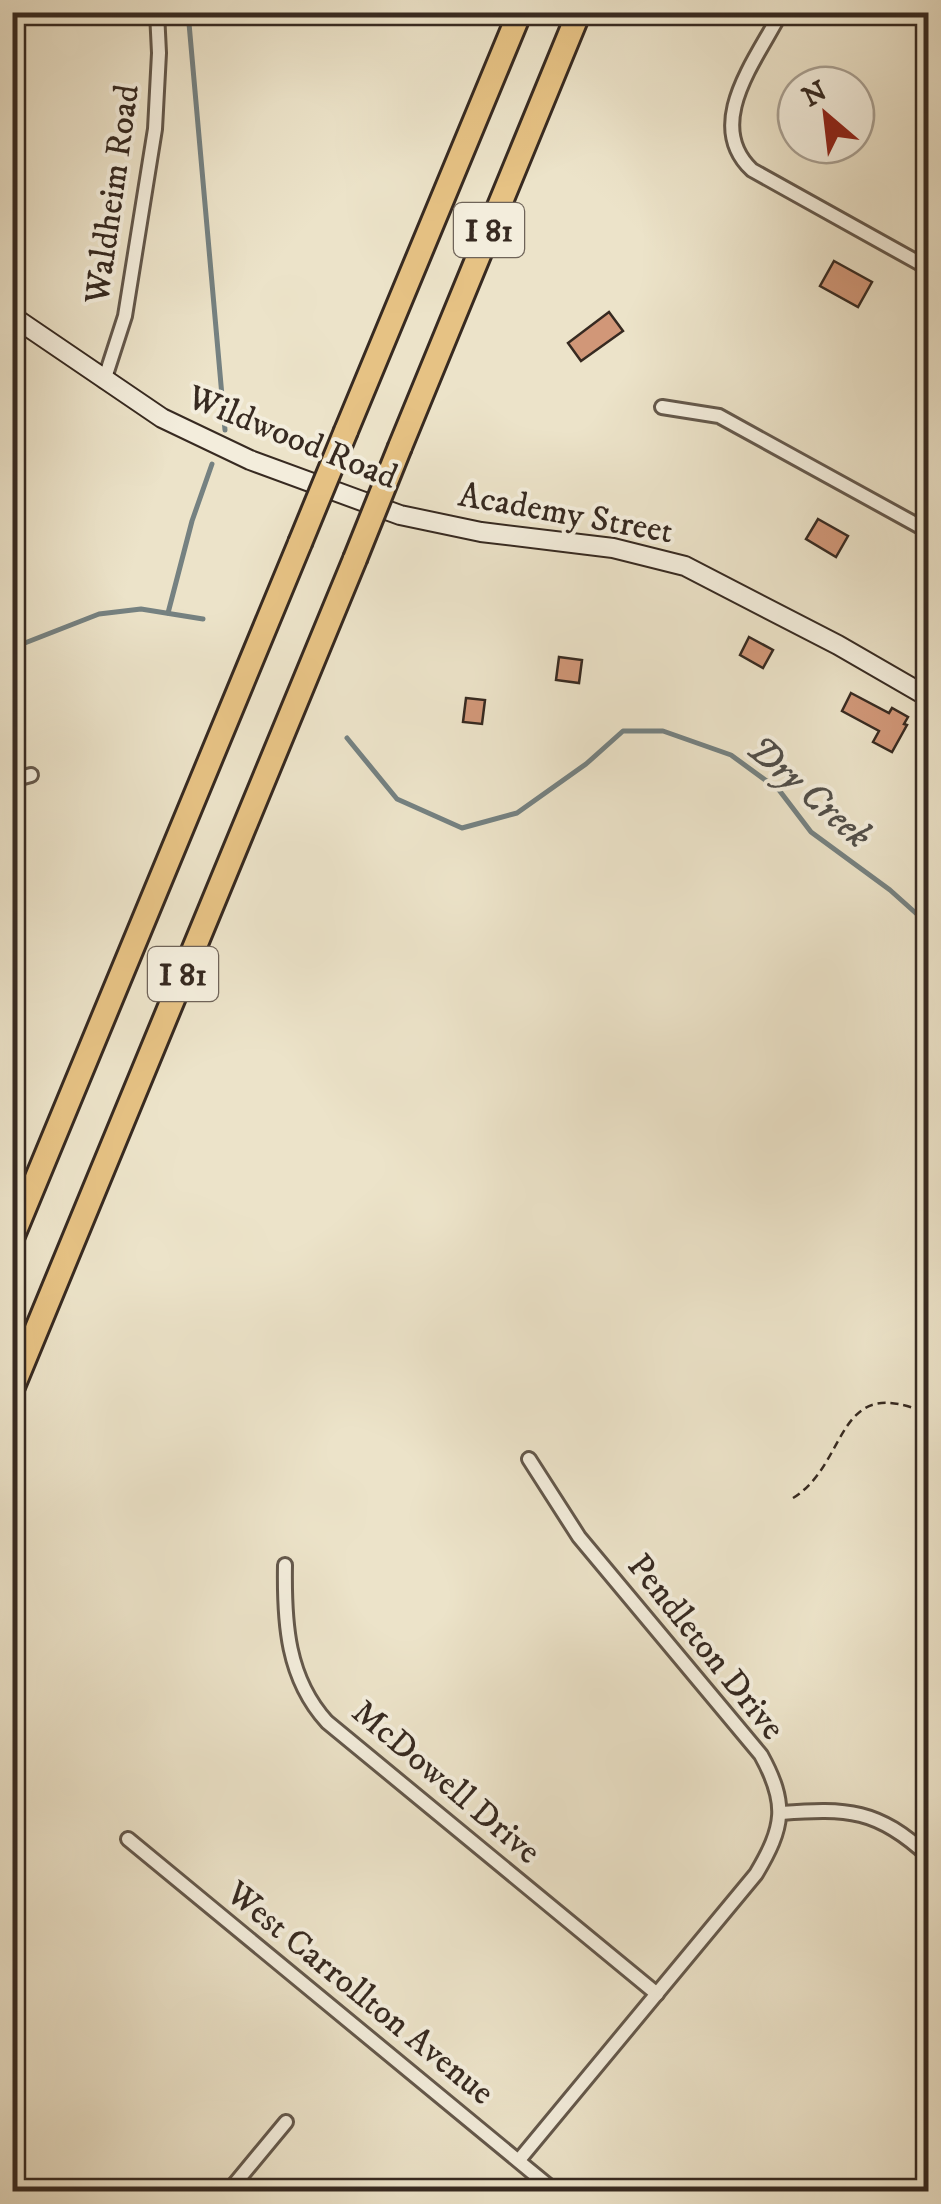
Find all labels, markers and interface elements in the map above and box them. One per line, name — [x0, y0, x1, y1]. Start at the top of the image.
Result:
north arrow — [776, 65, 876, 165]
text: N — [797, 73, 833, 115]
street label: Waldheim Road — [76, 81, 150, 308]
road number: I 81 — [454, 203, 524, 257]
street label: Wildwood Road — [180, 375, 404, 500]
street label: Academy Street — [455, 473, 676, 554]
water label: Dry Creek — [737, 725, 881, 860]
road number: I 81 — [148, 947, 218, 1001]
street label: Pendleton Drive — [617, 1545, 794, 1749]
street label: McDowell Drive — [342, 1691, 549, 1874]
street label: West Carrollton Avenue — [216, 1871, 503, 2115]

